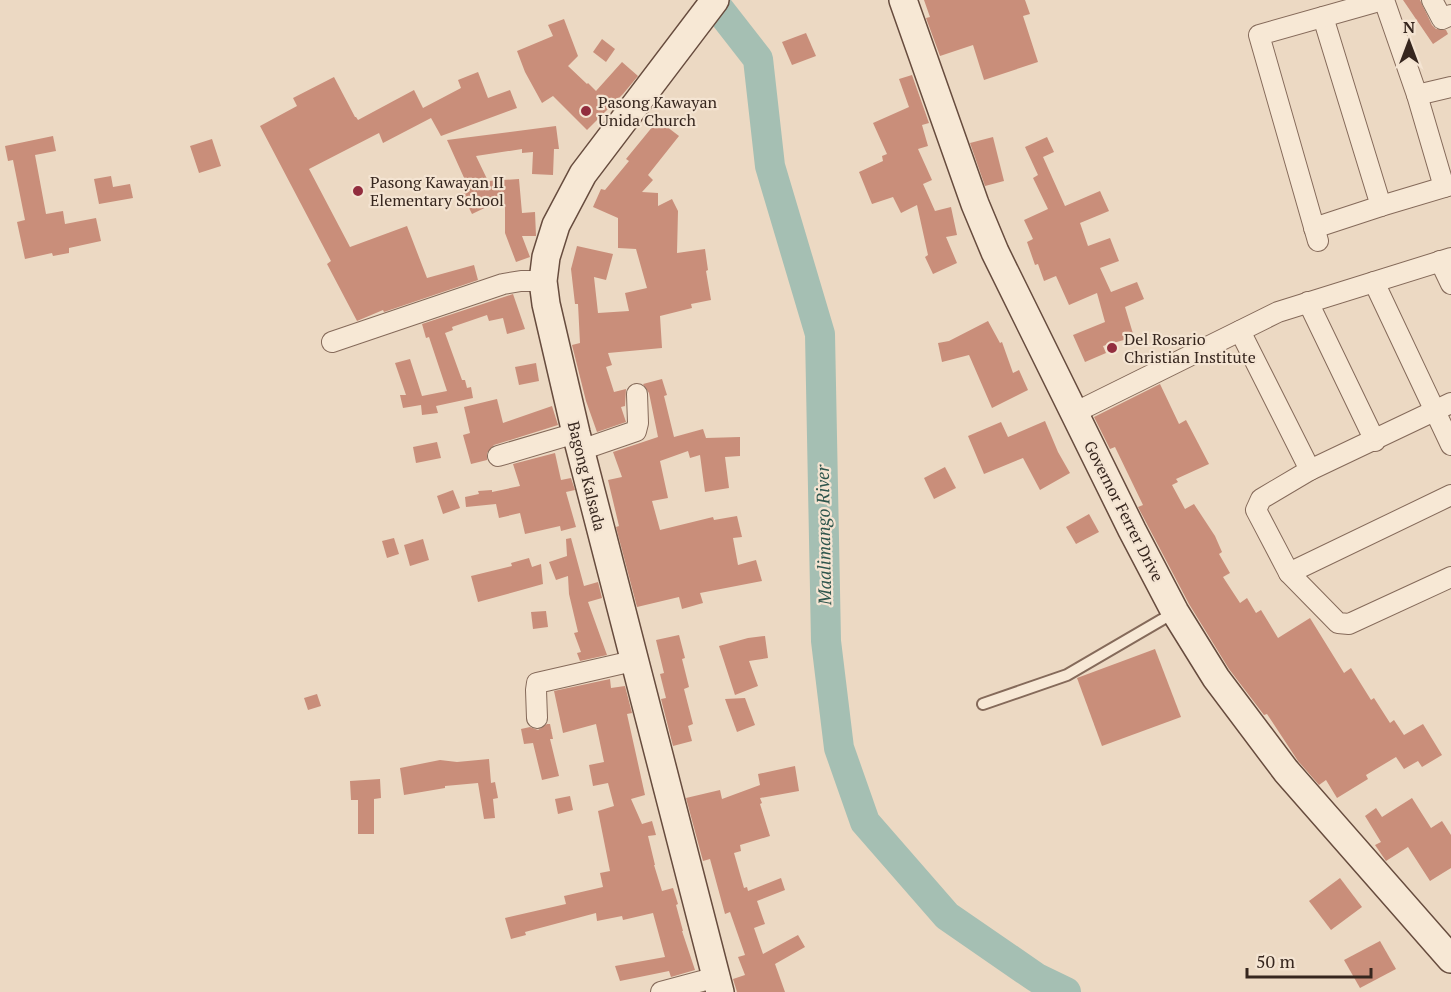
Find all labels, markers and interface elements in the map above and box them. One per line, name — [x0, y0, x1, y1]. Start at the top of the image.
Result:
north arrow — [1379, 12, 1439, 72]
text: N — [1403, 16, 1415, 38]
place label: Pasong Kawayan Unida Church — [598, 91, 717, 131]
marker: Pasong Kawayan Unida Church — [579, 104, 593, 118]
place label: Pasong Kawayan II Elementary School — [370, 171, 504, 211]
marker: Pasong Kawayan II Elementary School — [351, 184, 365, 198]
place label: Del Rosario Christian Institute — [1124, 328, 1256, 368]
marker: Del Rosario Christian Institute — [1105, 341, 1119, 355]
street label: Bagong Kalsada — [563, 419, 611, 533]
street label: Governor Ferrer Drive — [1079, 437, 1169, 585]
water label: Maalimango River — [810, 464, 836, 606]
scale bar — [1247, 941, 1372, 979]
text: 50 m — [1256, 949, 1296, 973]

